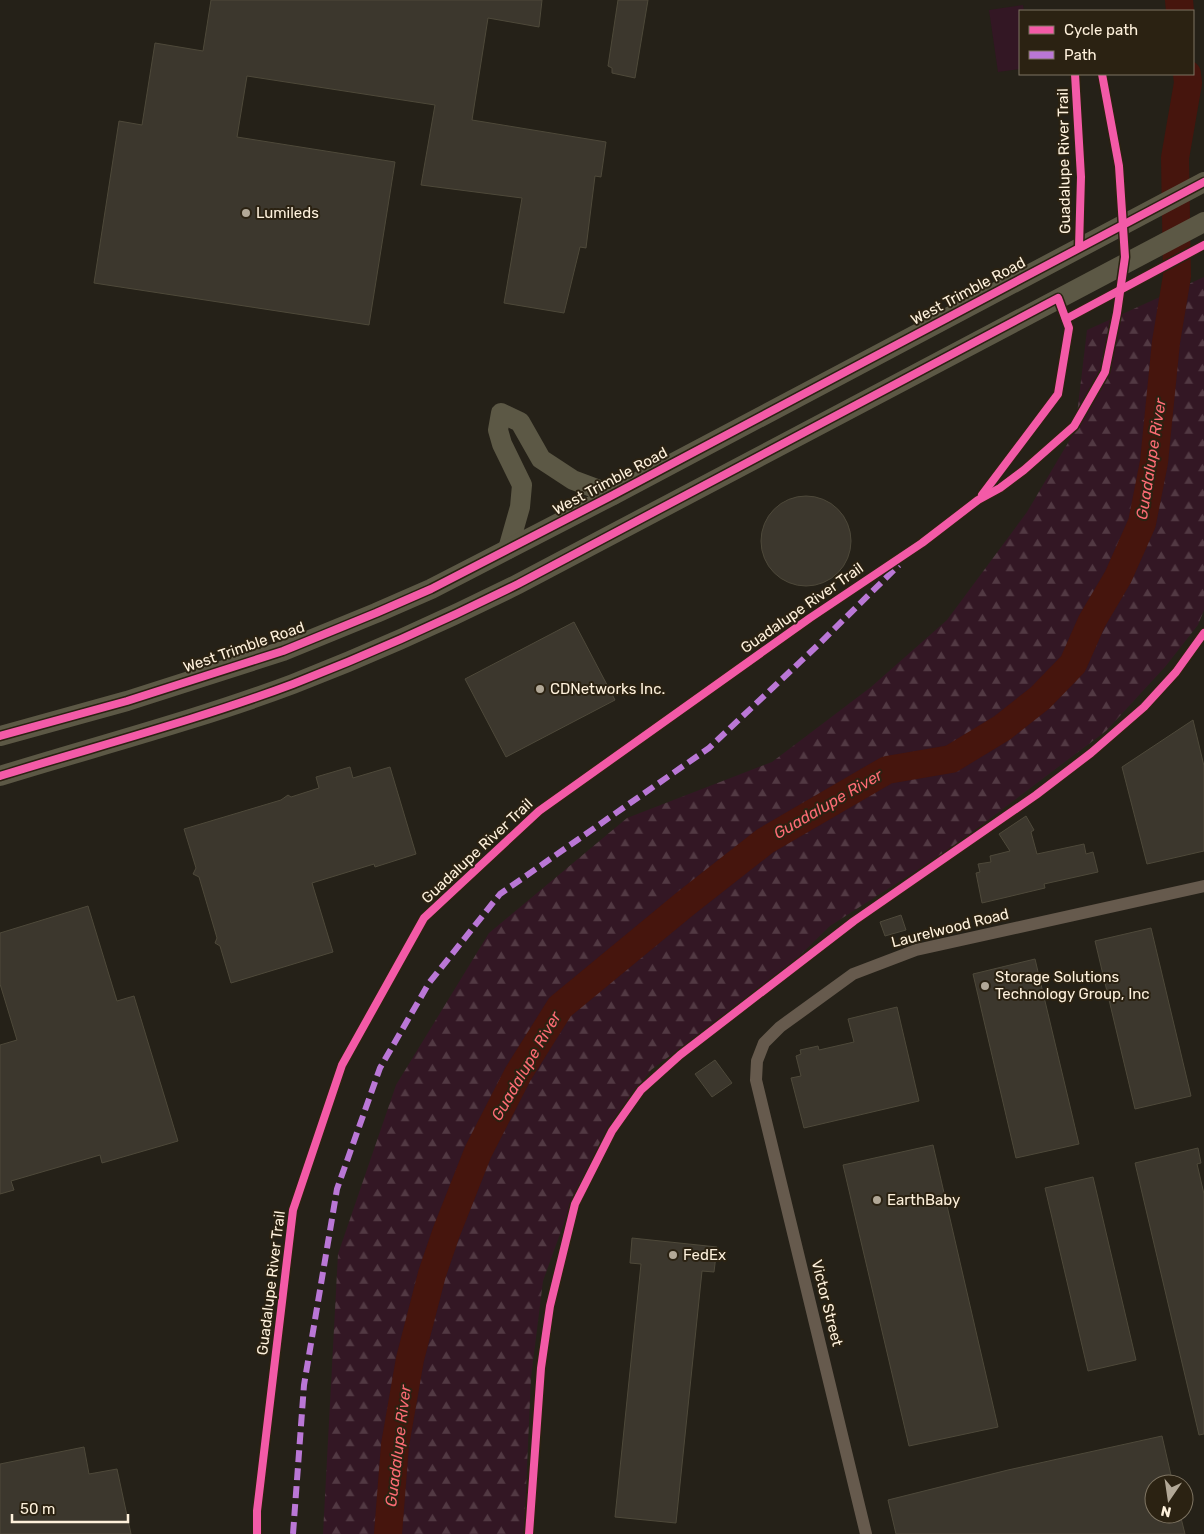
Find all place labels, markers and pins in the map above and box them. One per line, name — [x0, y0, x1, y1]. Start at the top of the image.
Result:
place label: Lumileds — [256, 204, 319, 222]
marker: Lumileds — [240, 207, 252, 219]
place label: CDNetworks Inc. — [550, 680, 665, 698]
marker: CDNetworks Inc. — [534, 683, 546, 695]
place label: Storage Solutions Technology Group, Inc — [995, 968, 1150, 1003]
marker: Storage Solutions Technology Group, Inc — [979, 980, 991, 992]
place label: EarthBaby — [887, 1191, 960, 1209]
marker: EarthBaby — [871, 1194, 883, 1206]
place label: FedEx — [683, 1246, 726, 1264]
marker: FedEx — [667, 1249, 679, 1261]

